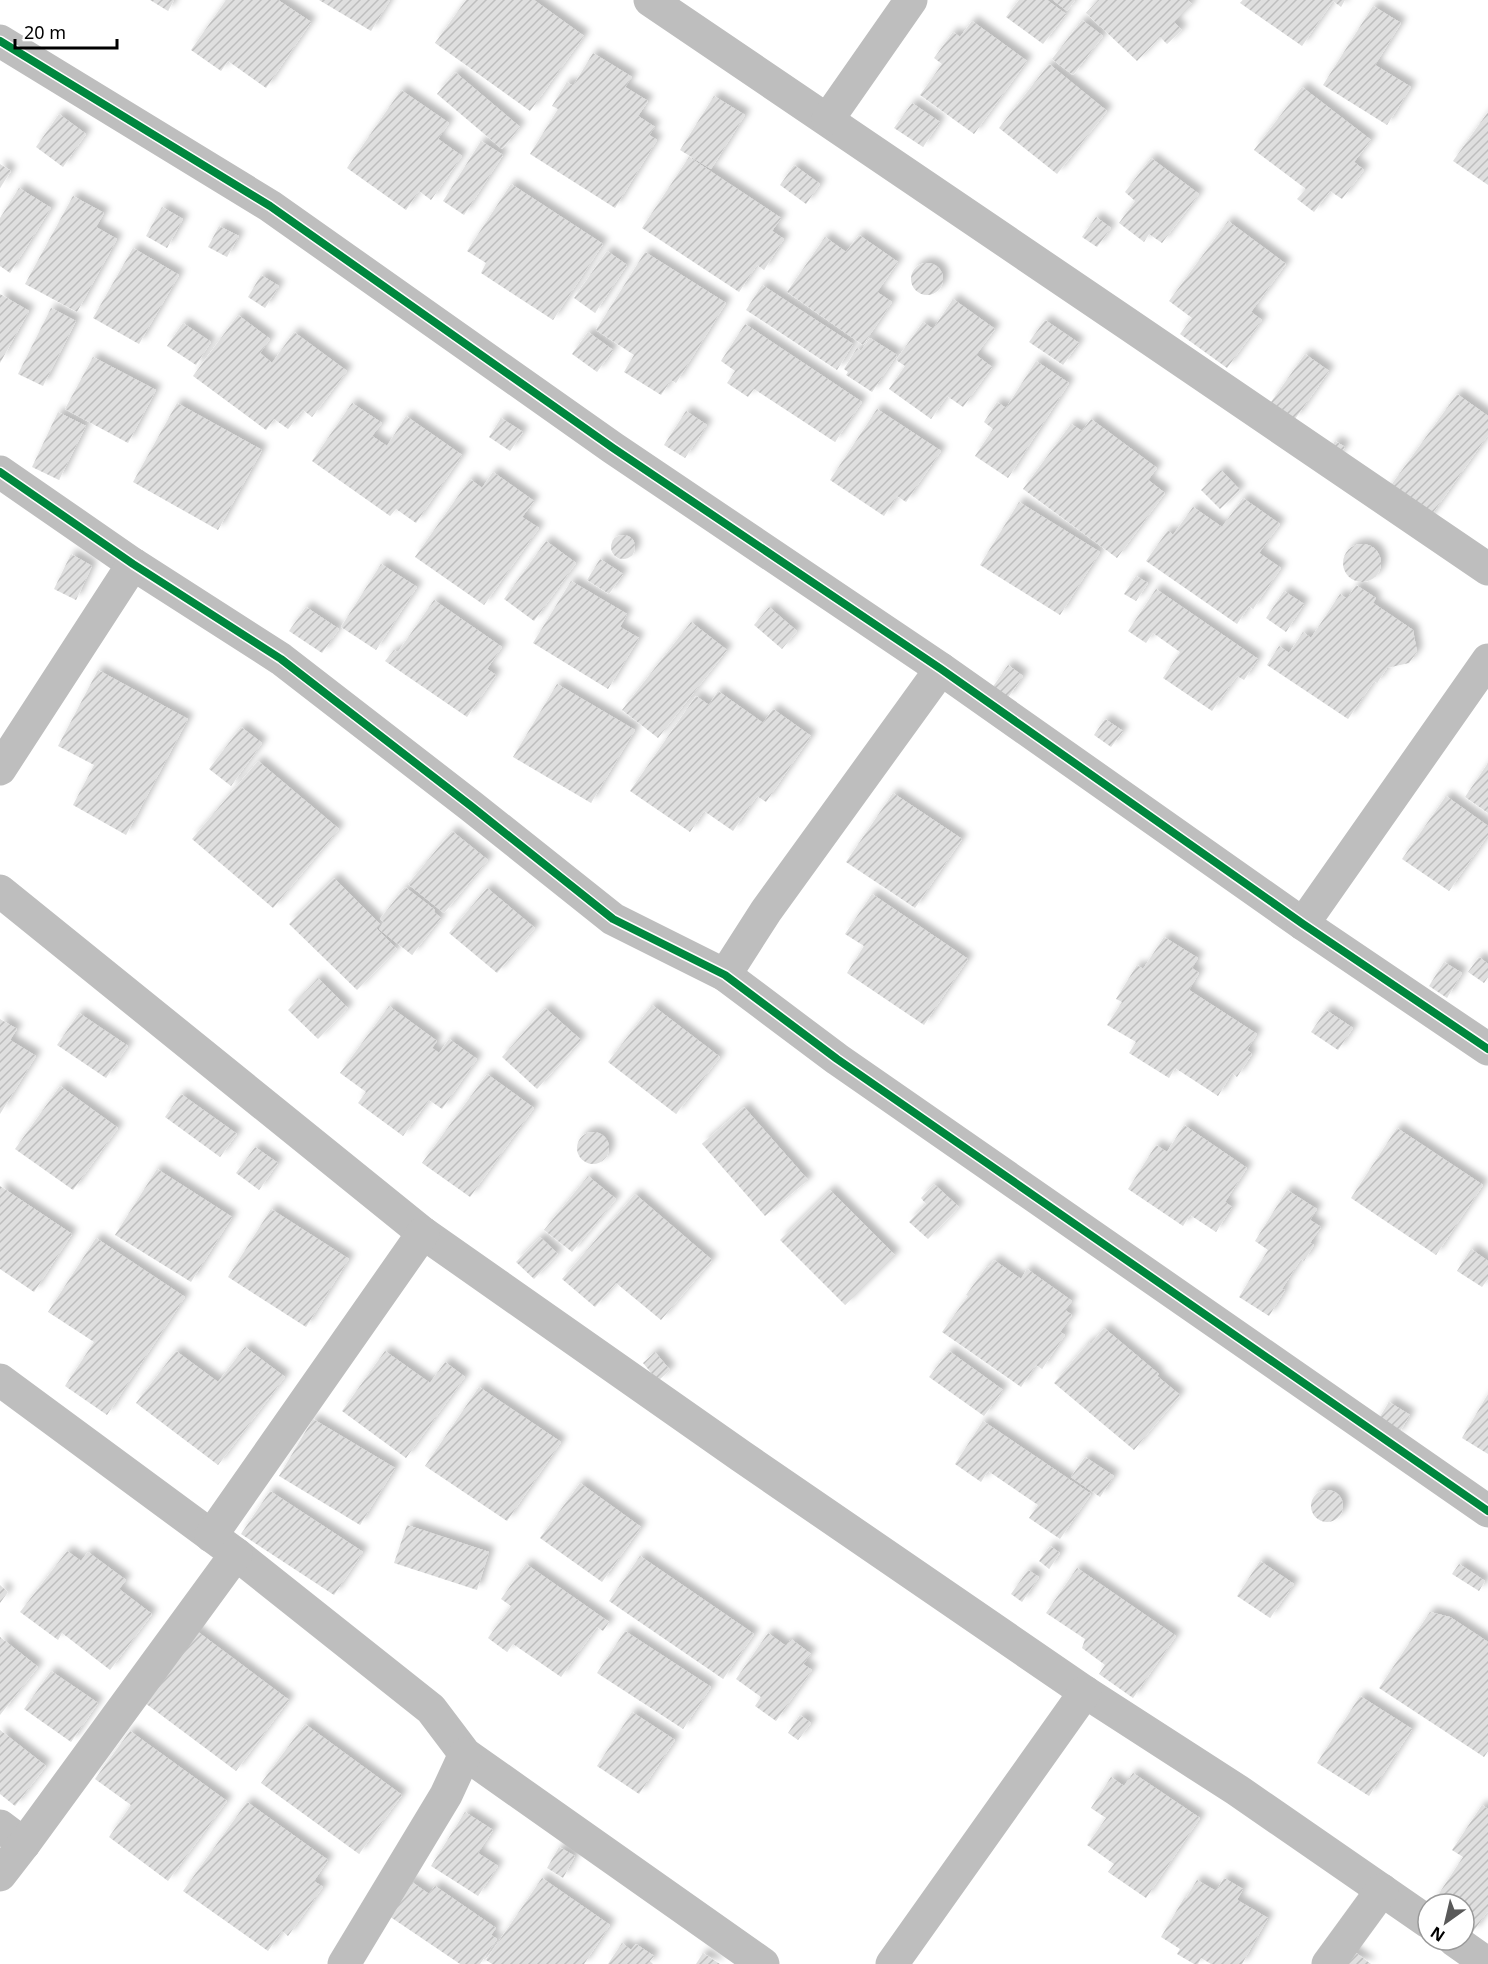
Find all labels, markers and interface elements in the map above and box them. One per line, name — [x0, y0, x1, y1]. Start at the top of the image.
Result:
scale bar — [15, 12, 117, 50]
text: 20 m — [24, 20, 66, 44]
north arrow — [1416, 1892, 1476, 1952]
text: N — [1426, 1922, 1449, 1947]

